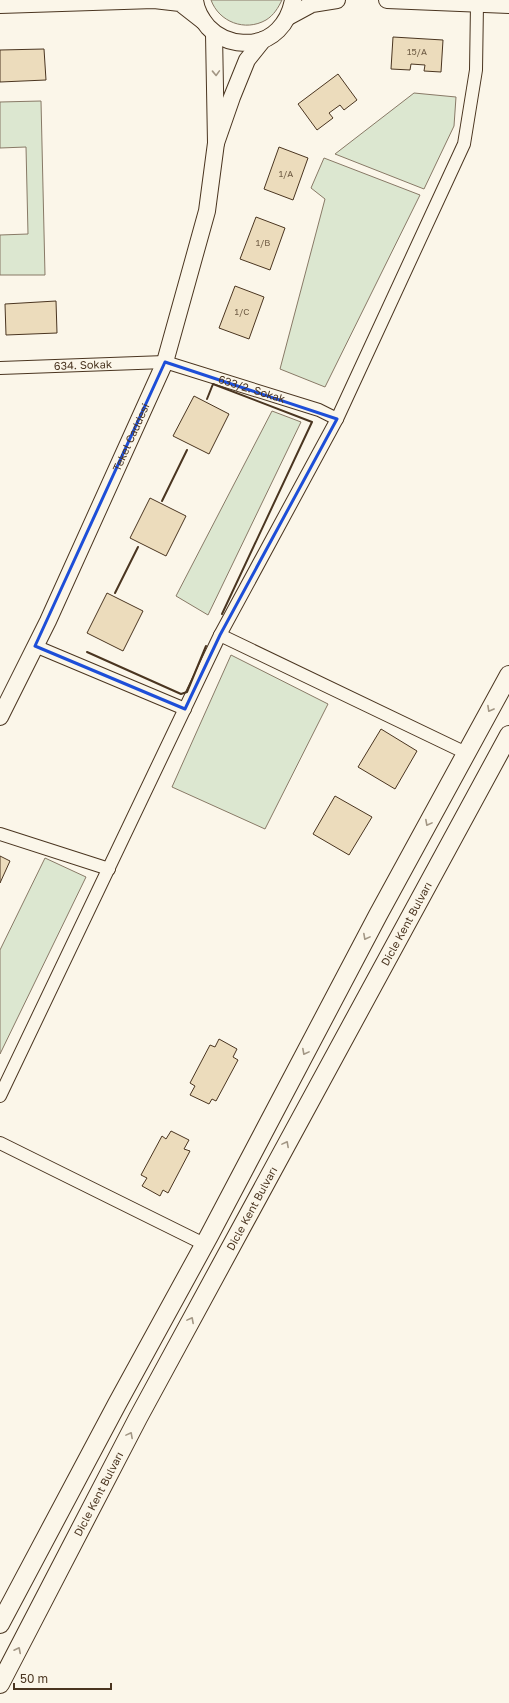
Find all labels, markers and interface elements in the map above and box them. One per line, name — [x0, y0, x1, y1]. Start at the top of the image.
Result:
house number: 15/A — [407, 46, 427, 57]
one-way arrow — [211, 70, 220, 76]
house number: 1/A — [279, 168, 293, 179]
house number: 1/B — [256, 237, 270, 248]
house number: 1/C — [235, 306, 249, 317]
street label: 634. Sokak — [54, 357, 112, 372]
street label: 633/2. Sokak — [217, 372, 287, 405]
street label: Tekel Caddesi — [110, 401, 152, 473]
one-way arrow — [488, 705, 495, 712]
one-way arrow — [425, 819, 432, 826]
street label: Dicle Kent Bulvarı — [378, 879, 434, 968]
one-way arrow — [363, 933, 371, 941]
one-way arrow — [303, 1048, 310, 1055]
one-way arrow — [281, 1141, 289, 1149]
street label: Dicle Kent Bulvarı — [223, 1164, 279, 1252]
one-way arrow — [186, 1317, 194, 1325]
one-way arrow — [125, 1432, 132, 1439]
street label: Dicle Kent Bulvarı — [71, 1449, 125, 1538]
one-way arrow — [13, 1646, 21, 1654]
scale bar — [14, 1665, 111, 1691]
text: 50 m — [20, 1671, 48, 1686]

